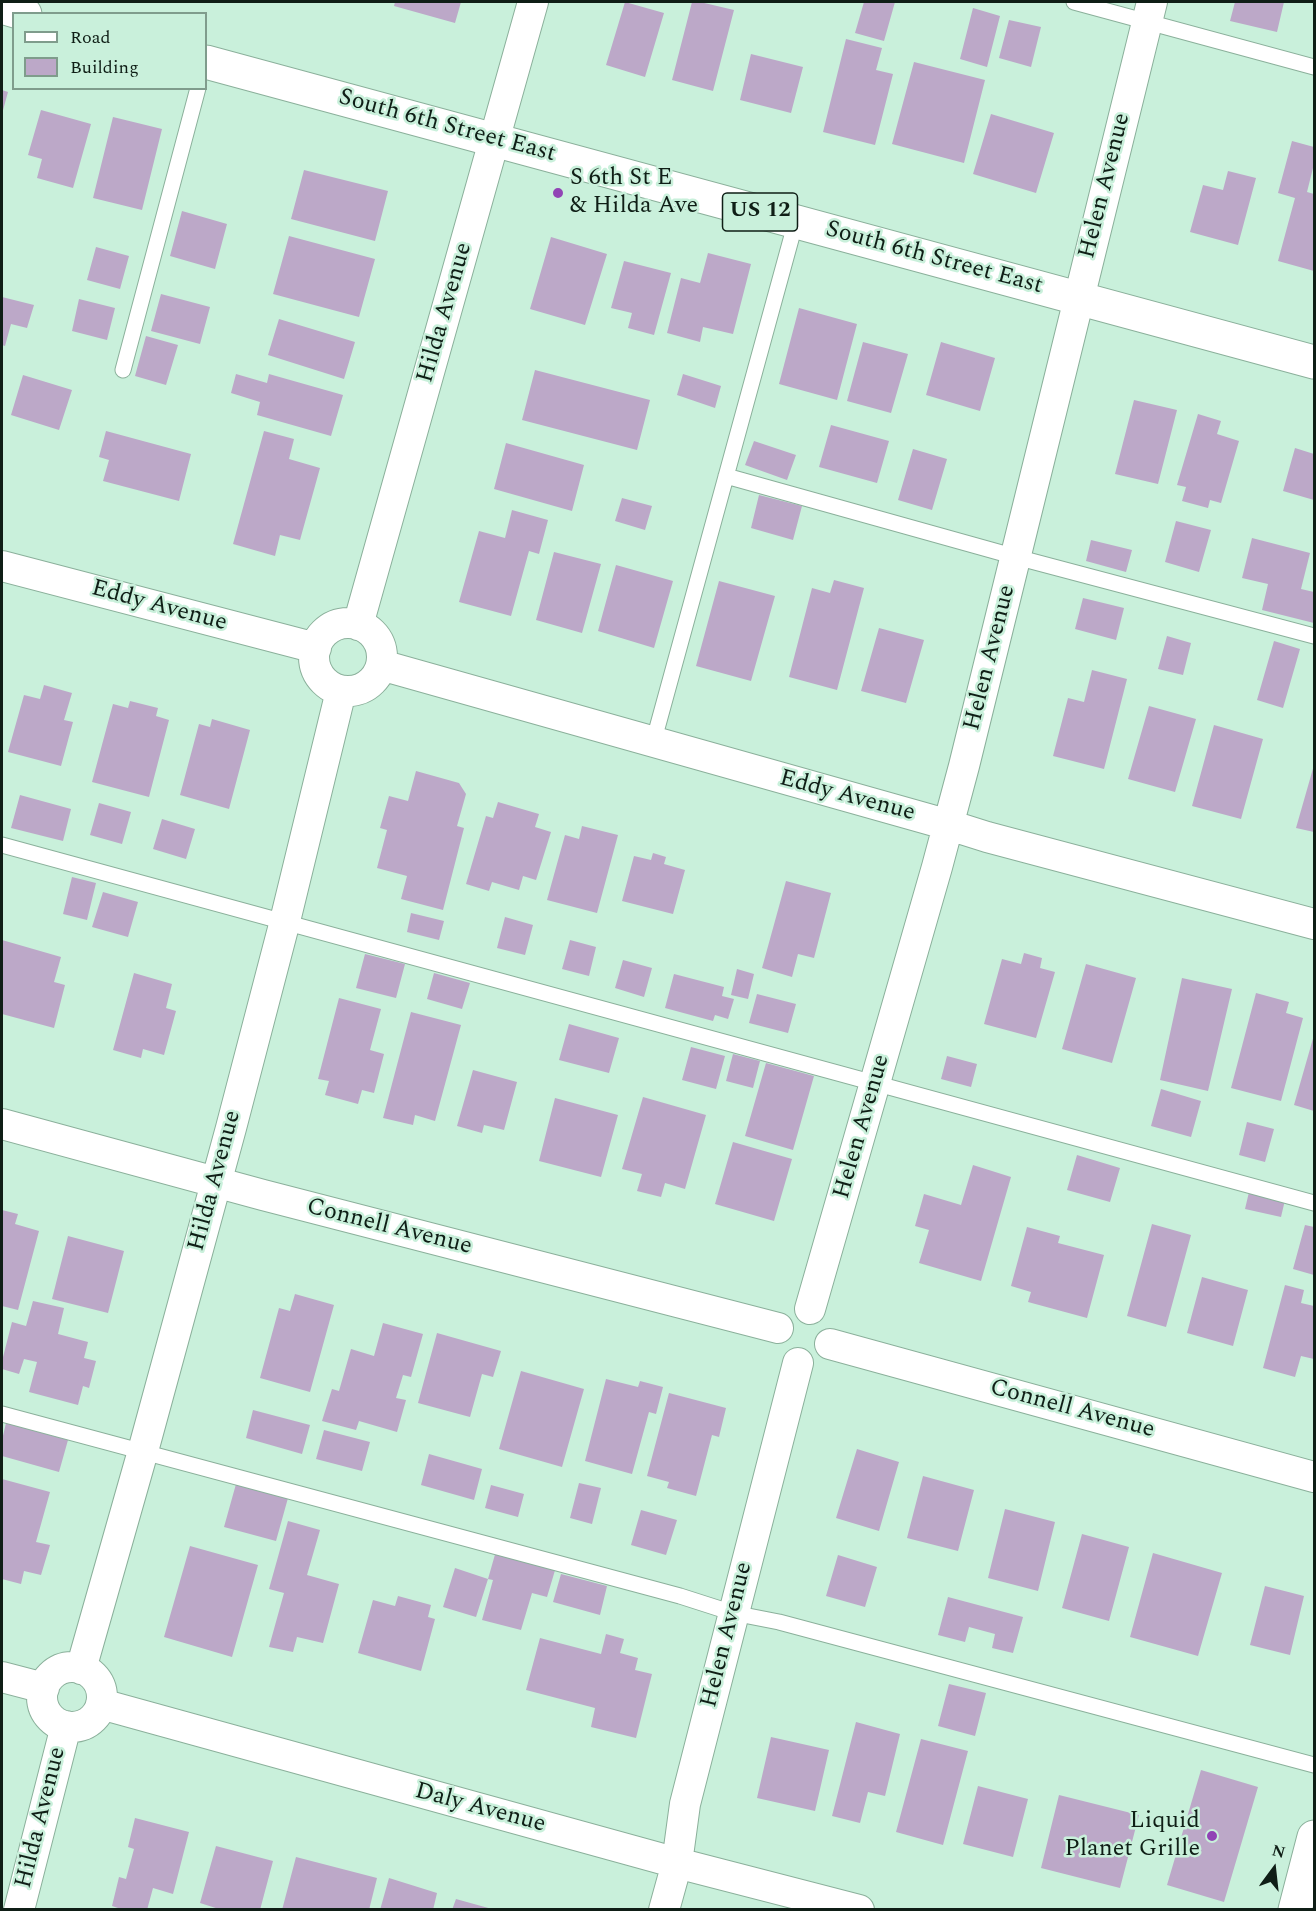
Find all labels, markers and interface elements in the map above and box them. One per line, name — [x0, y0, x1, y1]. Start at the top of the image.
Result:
legend — [12, 12, 207, 90]
text: Road — [70, 24, 111, 51]
text: Building — [70, 54, 139, 81]
street label: South 6th Street East — [335, 84, 559, 170]
street label: Helen Avenue — [1074, 110, 1138, 262]
place label: S 6th St E & Hilda Ave — [570, 165, 698, 221]
marker: S 6th St E & Hilda Ave — [551, 186, 565, 200]
road number: US 12 — [722, 193, 798, 231]
street label: South 6th Street East — [822, 216, 1046, 302]
street label: Hilda Avenue — [412, 240, 480, 386]
street label: Eddy Avenue — [88, 575, 230, 639]
street label: Helen Avenue — [959, 582, 1023, 734]
street label: Eddy Avenue — [776, 765, 918, 829]
street label: Helen Avenue — [829, 1051, 897, 1203]
street label: Hilda Avenue — [183, 1108, 249, 1254]
street label: Connell Avenue — [303, 1194, 475, 1262]
street label: Connell Avenue — [987, 1374, 1157, 1446]
street label: Helen Avenue — [696, 1559, 760, 1711]
street label: Hilda Avenue — [11, 1744, 73, 1892]
street label: Daly Avenue — [412, 1778, 548, 1840]
place label: Liquid Planet Grille — [1065, 1808, 1200, 1864]
marker: Liquid Planet Grille — [1205, 1829, 1219, 1843]
text: N — [1269, 1838, 1288, 1865]
north arrow — [1244, 1839, 1304, 1899]

